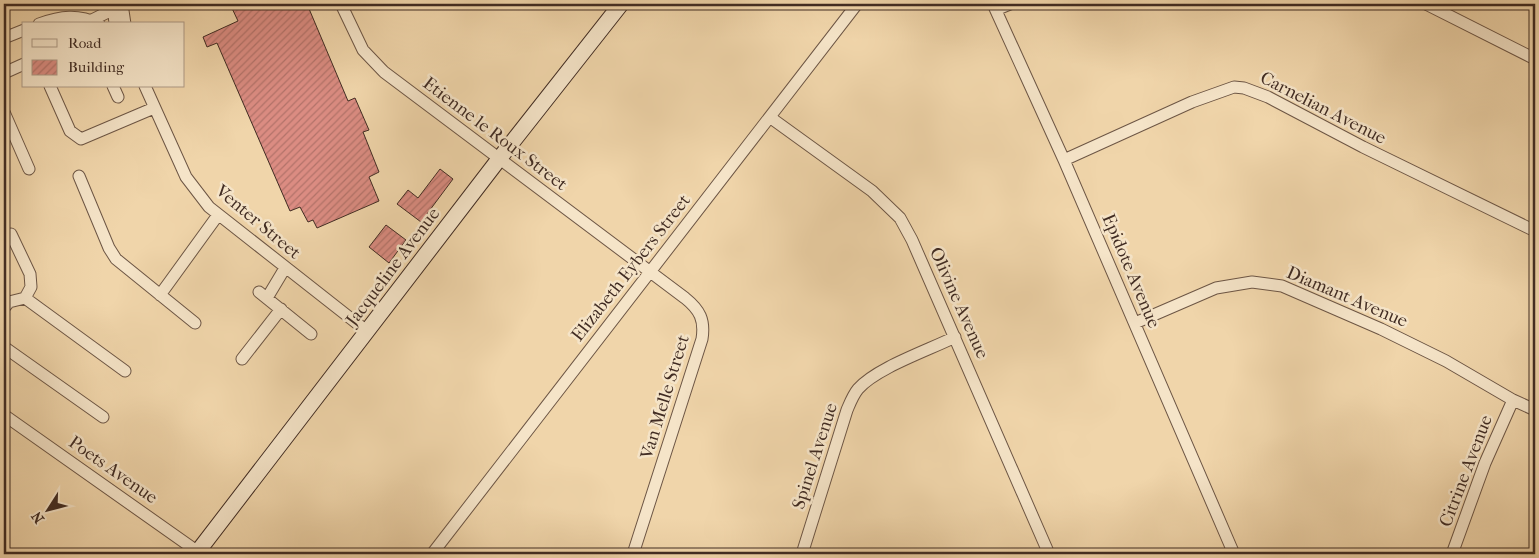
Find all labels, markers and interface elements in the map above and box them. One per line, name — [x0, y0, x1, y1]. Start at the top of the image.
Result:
legend — [22, 22, 185, 88]
text: Road — [68, 34, 102, 52]
text: Building — [68, 58, 125, 76]
street label: Carnelian Avenue — [1257, 67, 1389, 149]
street label: Etienne le Roux Street — [419, 73, 572, 196]
street label: Venter Street — [211, 180, 305, 264]
street label: Elizabeth Eybers Street — [567, 190, 695, 346]
street label: Jacqueline Avenue — [341, 204, 444, 332]
street label: Epidote Avenue — [1098, 211, 1165, 331]
street label: Olivine Avenue — [925, 244, 993, 362]
street label: Diamant Avenue — [1283, 262, 1411, 332]
street label: Van Melle Street — [636, 332, 694, 462]
street label: Spinel Avenue — [788, 400, 842, 512]
street label: Citrine Avenue — [1435, 412, 1497, 530]
street label: Poets Avenue — [65, 432, 161, 508]
north arrow — [22, 486, 72, 536]
text: N — [28, 508, 48, 527]

